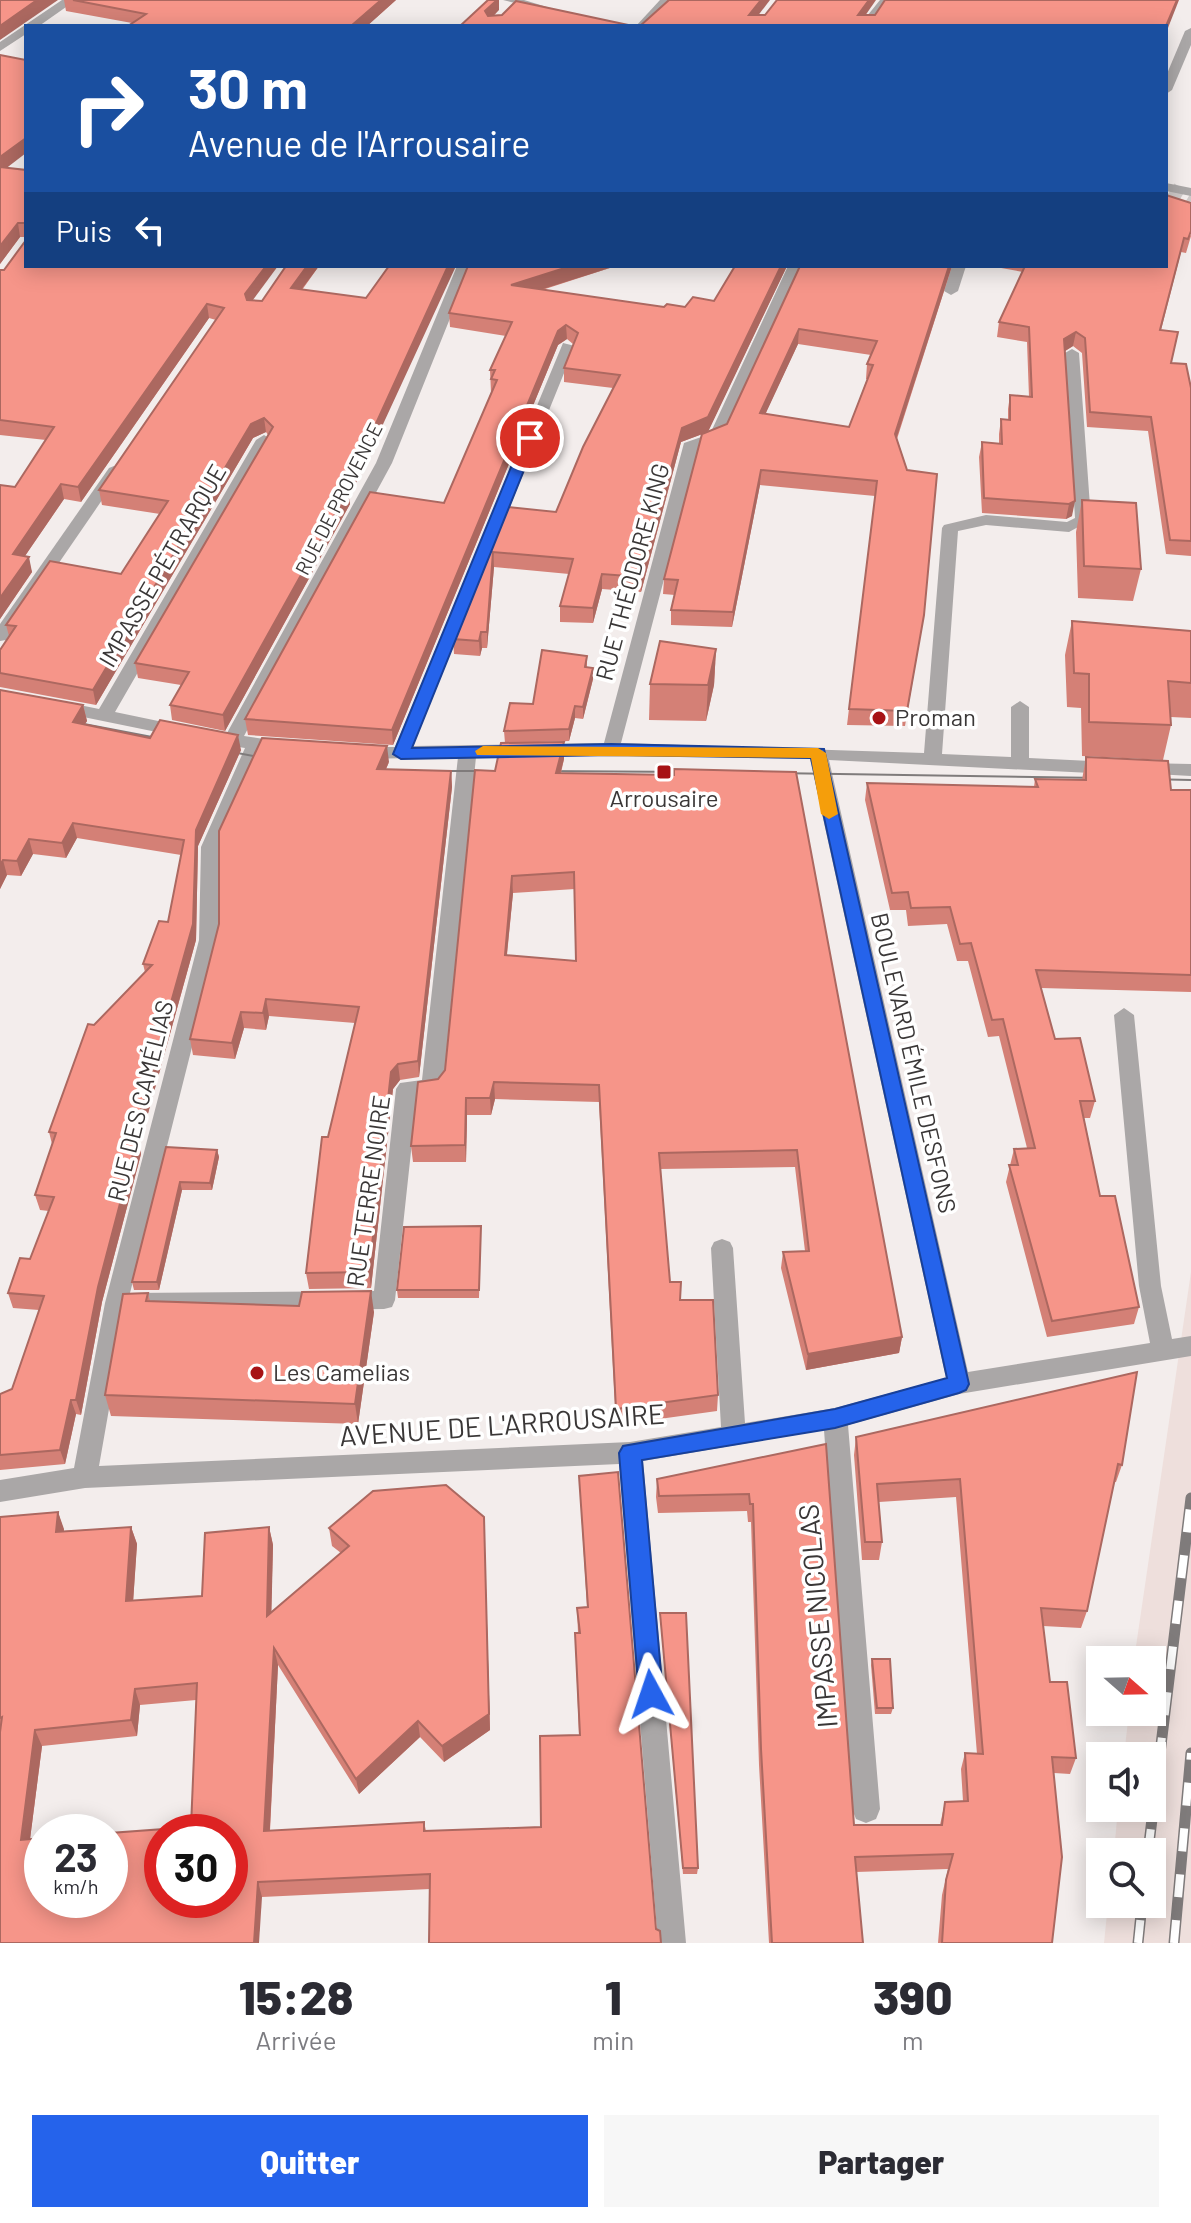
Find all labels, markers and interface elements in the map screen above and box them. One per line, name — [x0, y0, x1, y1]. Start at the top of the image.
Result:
text: 30 m — [188, 53, 308, 120]
icon: right — [56, 56, 160, 160]
text: Avenue de l'Arrousaire — [188, 121, 530, 164]
icon: left — [128, 208, 172, 252]
text: Puis — [56, 212, 112, 248]
pin — [496, 404, 564, 472]
icon: arrive — [508, 416, 552, 460]
street label: RUE DE PROVENCE — [289, 418, 387, 579]
street label: IMPASSE PÉTRARQUE — [92, 459, 232, 672]
street label: RUE THÉODORE KING — [589, 460, 675, 684]
place label: Proman — [895, 702, 976, 731]
marker: Proman — [870, 709, 888, 727]
marker: Arrousaire — [655, 763, 673, 781]
place label: Arrousaire — [609, 783, 719, 812]
street label: BOULEVARD ÉMILE DESFONS — [866, 910, 963, 1216]
street label: RUE DES CAMÉLIAS — [101, 997, 179, 1204]
street label: RUE TERRE NOIRE — [340, 1093, 395, 1288]
place label: Les Camelias — [273, 1357, 410, 1386]
marker: Les Camelias — [248, 1364, 266, 1382]
street label: AVENUE DE L'ARROUSAIRE — [338, 1396, 666, 1452]
street label: IMPASSE NICOLAS — [790, 1503, 844, 1729]
north arrow — [1086, 1646, 1166, 1726]
map controls — [1086, 1646, 1166, 1918]
position arrow — [609, 1652, 693, 1736]
button: sound — [1086, 1742, 1166, 1822]
speed limit sign: 30 — [144, 1814, 248, 1918]
text: 23 — [54, 1832, 98, 1880]
button: search — [1086, 1838, 1166, 1918]
text: km/h — [53, 1874, 99, 1898]
text: 15:28 — [239, 1967, 353, 2025]
text: 1 — [605, 1967, 622, 2025]
text: 390 — [873, 1967, 952, 2025]
text: Arrivée — [256, 2024, 337, 2055]
text: min — [592, 2024, 634, 2055]
text: m — [902, 2024, 923, 2055]
button: Quitter — [32, 2115, 588, 2207]
button: Partager — [604, 2115, 1159, 2207]

